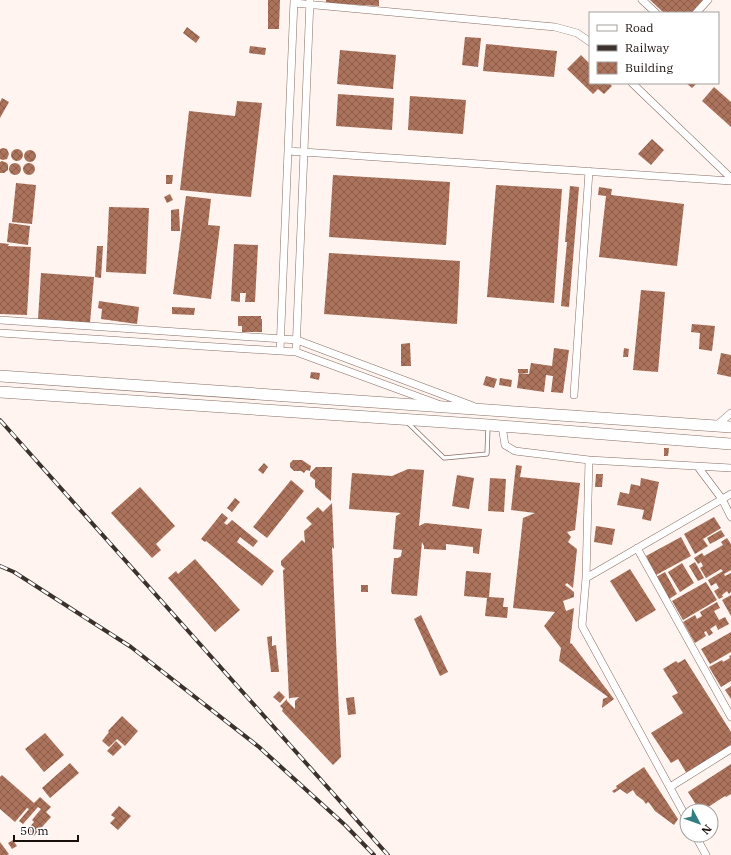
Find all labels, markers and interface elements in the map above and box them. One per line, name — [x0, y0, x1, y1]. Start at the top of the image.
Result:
legend — [589, 12, 719, 84]
text: Road — [625, 20, 654, 35]
text: Railway — [625, 40, 670, 55]
text: Building — [625, 60, 673, 75]
north arrow — [679, 803, 719, 843]
scale bar — [14, 817, 78, 843]
text: N — [698, 822, 715, 838]
text: 50 m — [20, 823, 49, 838]

